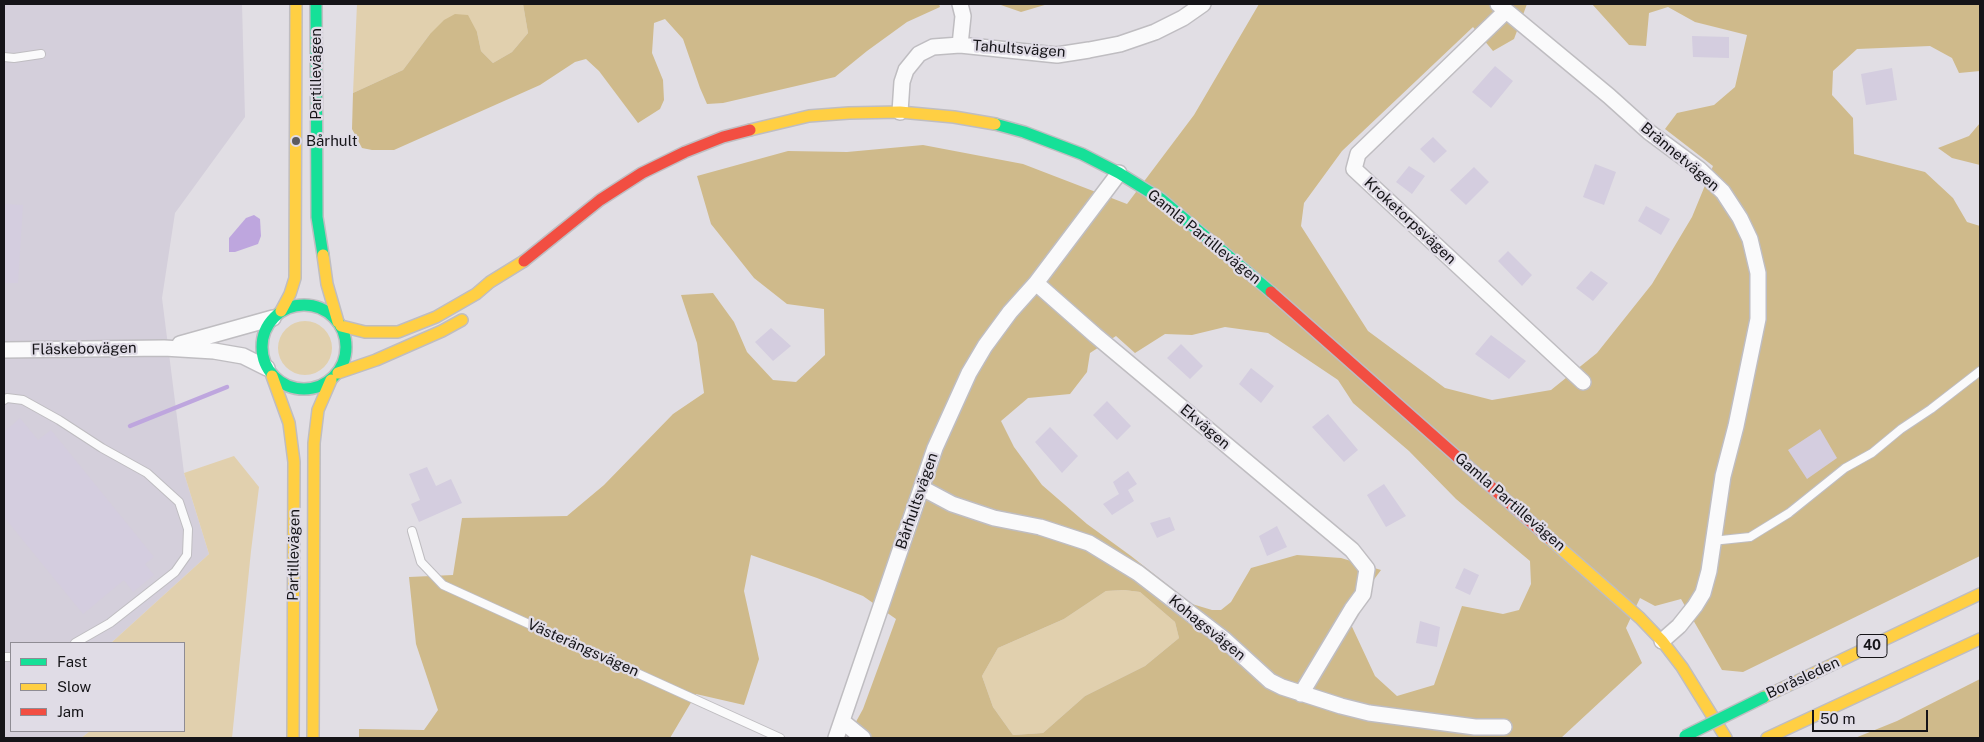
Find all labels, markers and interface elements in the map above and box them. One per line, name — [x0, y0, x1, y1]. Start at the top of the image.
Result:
street label: Partillevägen — [307, 28, 325, 120]
street label: Tahultsvägen — [972, 37, 1066, 61]
street label: Brännetvägen — [1637, 119, 1723, 195]
place label: Bårhult — [306, 132, 357, 150]
marker: Bårhult — [290, 135, 302, 147]
street label: Kroketorpsvägen — [1360, 174, 1460, 268]
street label: Gamla Partillevägen — [1144, 186, 1264, 288]
street label: Fläskebovägen — [31, 339, 137, 359]
street label: Ekvägen — [1176, 401, 1234, 453]
street label: Gamla Partillevägen — [1451, 449, 1569, 555]
street label: Bårhultsvägen — [892, 450, 942, 552]
street label: Partillevägen — [284, 509, 304, 601]
street label: Kohagsvägen — [1165, 592, 1249, 664]
street label: Västerängsvägen — [524, 615, 642, 681]
road number: 40 — [1857, 634, 1887, 658]
legend — [10, 642, 185, 732]
text: Fast — [57, 653, 87, 670]
street label: Boråsleden — [1764, 653, 1842, 703]
text: Slow — [57, 678, 91, 695]
scale bar — [1814, 700, 1930, 732]
text: Jam — [57, 703, 84, 720]
text: 50 m — [1820, 710, 1855, 727]

